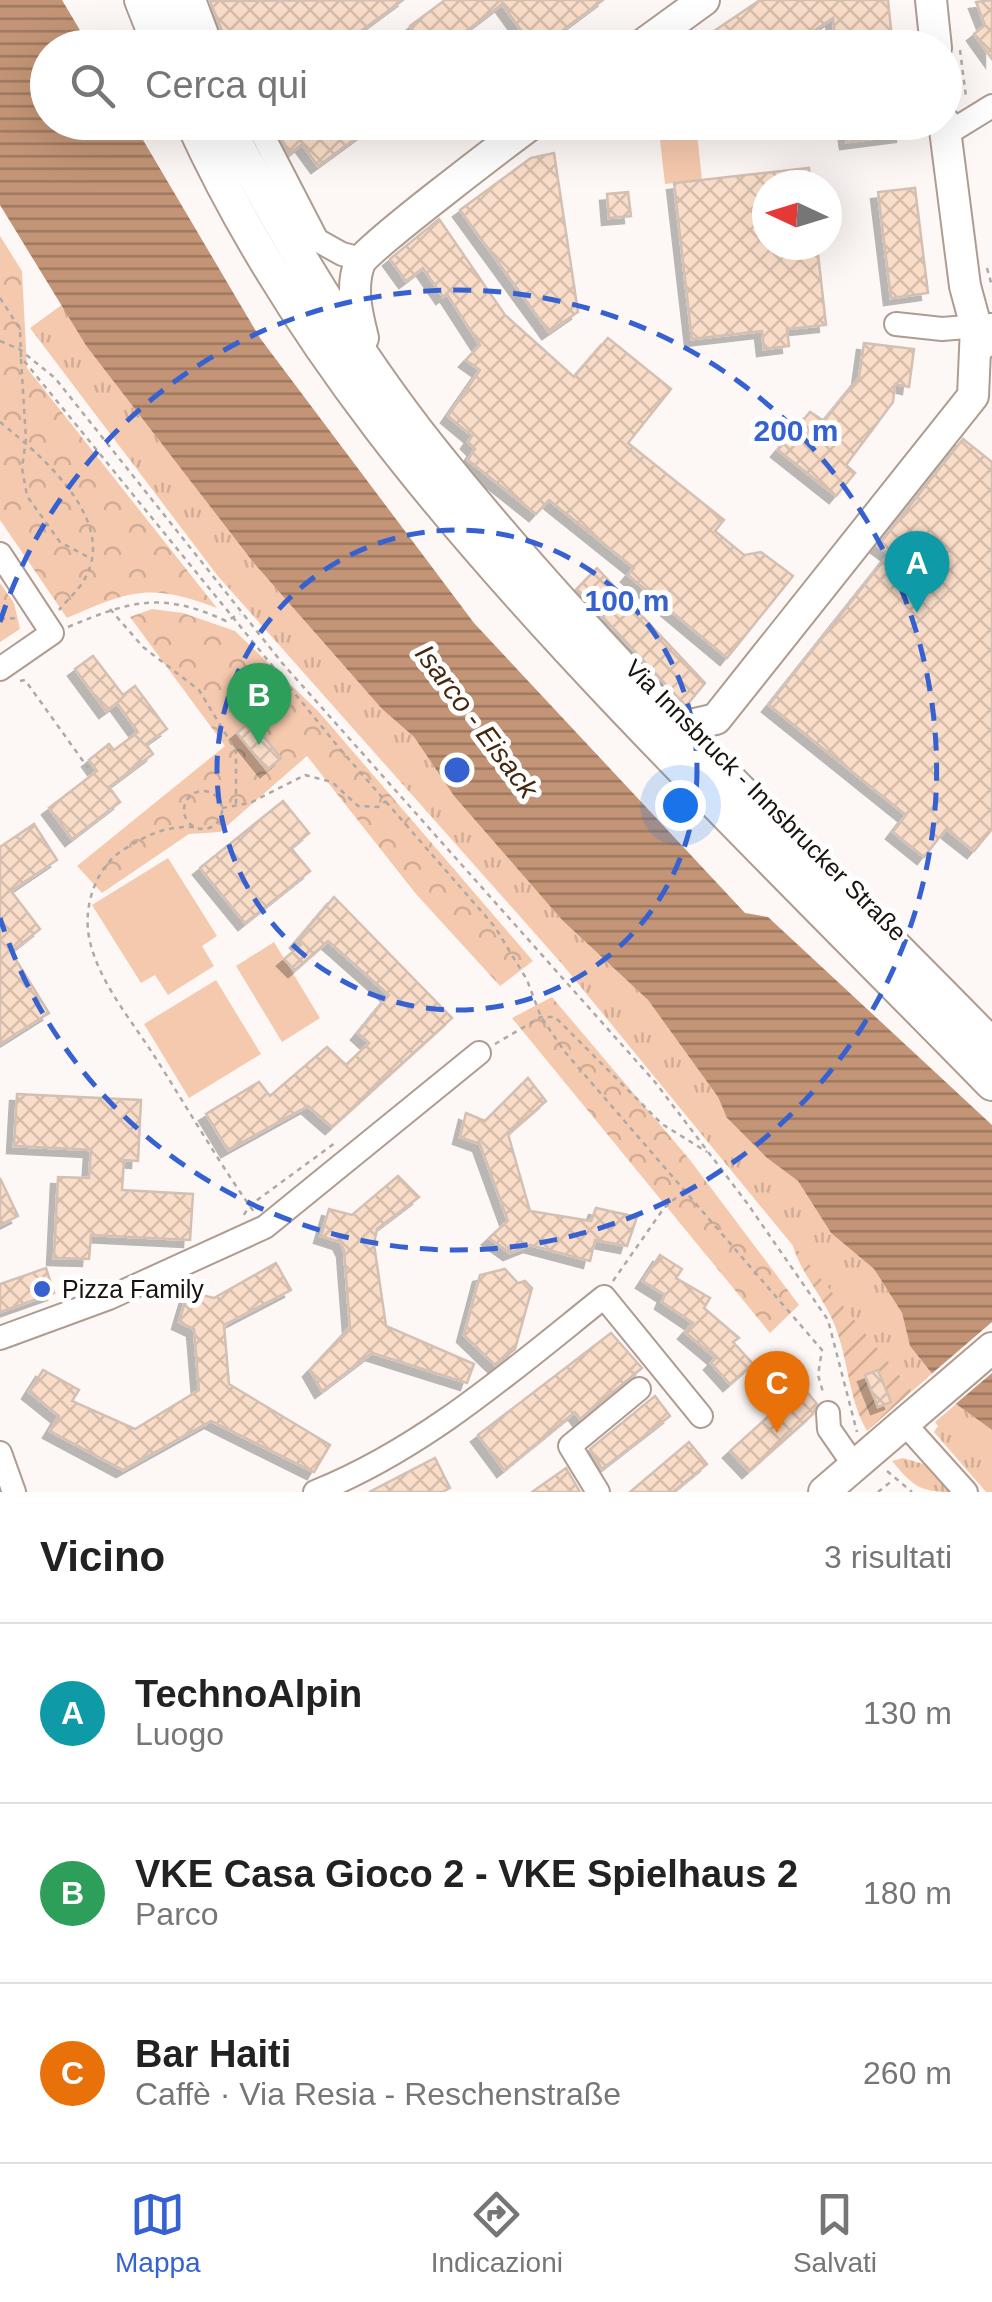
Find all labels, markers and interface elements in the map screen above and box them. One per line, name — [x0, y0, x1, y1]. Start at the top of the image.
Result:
search box — [30, 30, 962, 140]
icon: search — [65, 58, 120, 113]
text: Cerca qui — [145, 64, 308, 106]
north arrow — [752, 170, 842, 260]
text: 200 m — [753, 414, 839, 447]
pin: A — [884, 530, 950, 613]
text: 100 m — [584, 584, 670, 617]
water label: Isarco - Eisack — [409, 639, 545, 806]
street label: Via Innsbruck - Innsbrucker Straße — [620, 654, 912, 946]
pin: B — [226, 662, 292, 745]
centre of rings — [439, 752, 475, 788]
your location — [655, 780, 706, 831]
place label: Pizza Family — [62, 1275, 204, 1303]
marker: Pizza Family — [31, 1278, 53, 1300]
pin: C — [744, 1350, 810, 1433]
text: Vicino — [40, 1533, 165, 1580]
text: 3 risultati — [824, 1539, 952, 1575]
text: TechnoAlpin — [135, 1673, 362, 1715]
text: A — [61, 1695, 84, 1731]
text: 130 m — [863, 1695, 952, 1731]
text: Luogo — [135, 1716, 224, 1752]
text: VKE Casa Gioco 2 - VKE Spielhaus 2 — [135, 1853, 798, 1895]
text: B — [61, 1875, 84, 1911]
text: 180 m — [863, 1875, 952, 1911]
text: Parco — [135, 1896, 219, 1932]
text: Bar Haiti — [135, 2033, 291, 2075]
text: C — [61, 2055, 84, 2091]
text: 260 m — [863, 2055, 952, 2091]
text: Caffè · Via Resia - Reschenstraße — [135, 2076, 621, 2112]
tab: Mappa — [115, 2187, 201, 2279]
tab: Indicazioni — [431, 2187, 563, 2279]
tab: Salvati — [793, 2187, 877, 2279]

